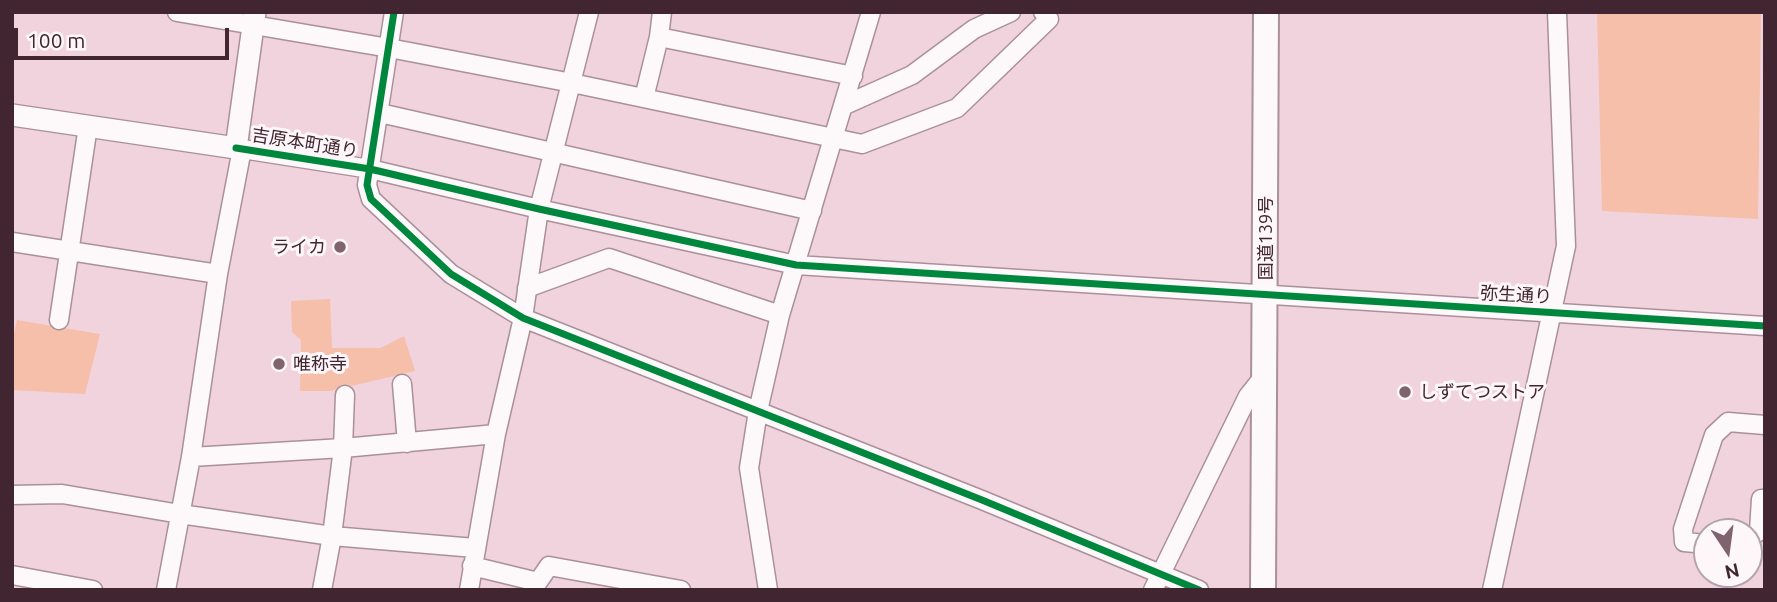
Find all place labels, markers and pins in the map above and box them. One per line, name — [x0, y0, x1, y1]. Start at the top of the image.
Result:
place label: ライカ — [272, 236, 326, 258]
marker: ライカ — [332, 239, 348, 255]
place label: 唯称寺 — [293, 353, 347, 375]
marker: 唯称寺 — [271, 356, 287, 372]
place label: しずてつストア — [1419, 381, 1545, 403]
marker: しずてつストア — [1397, 384, 1413, 400]

